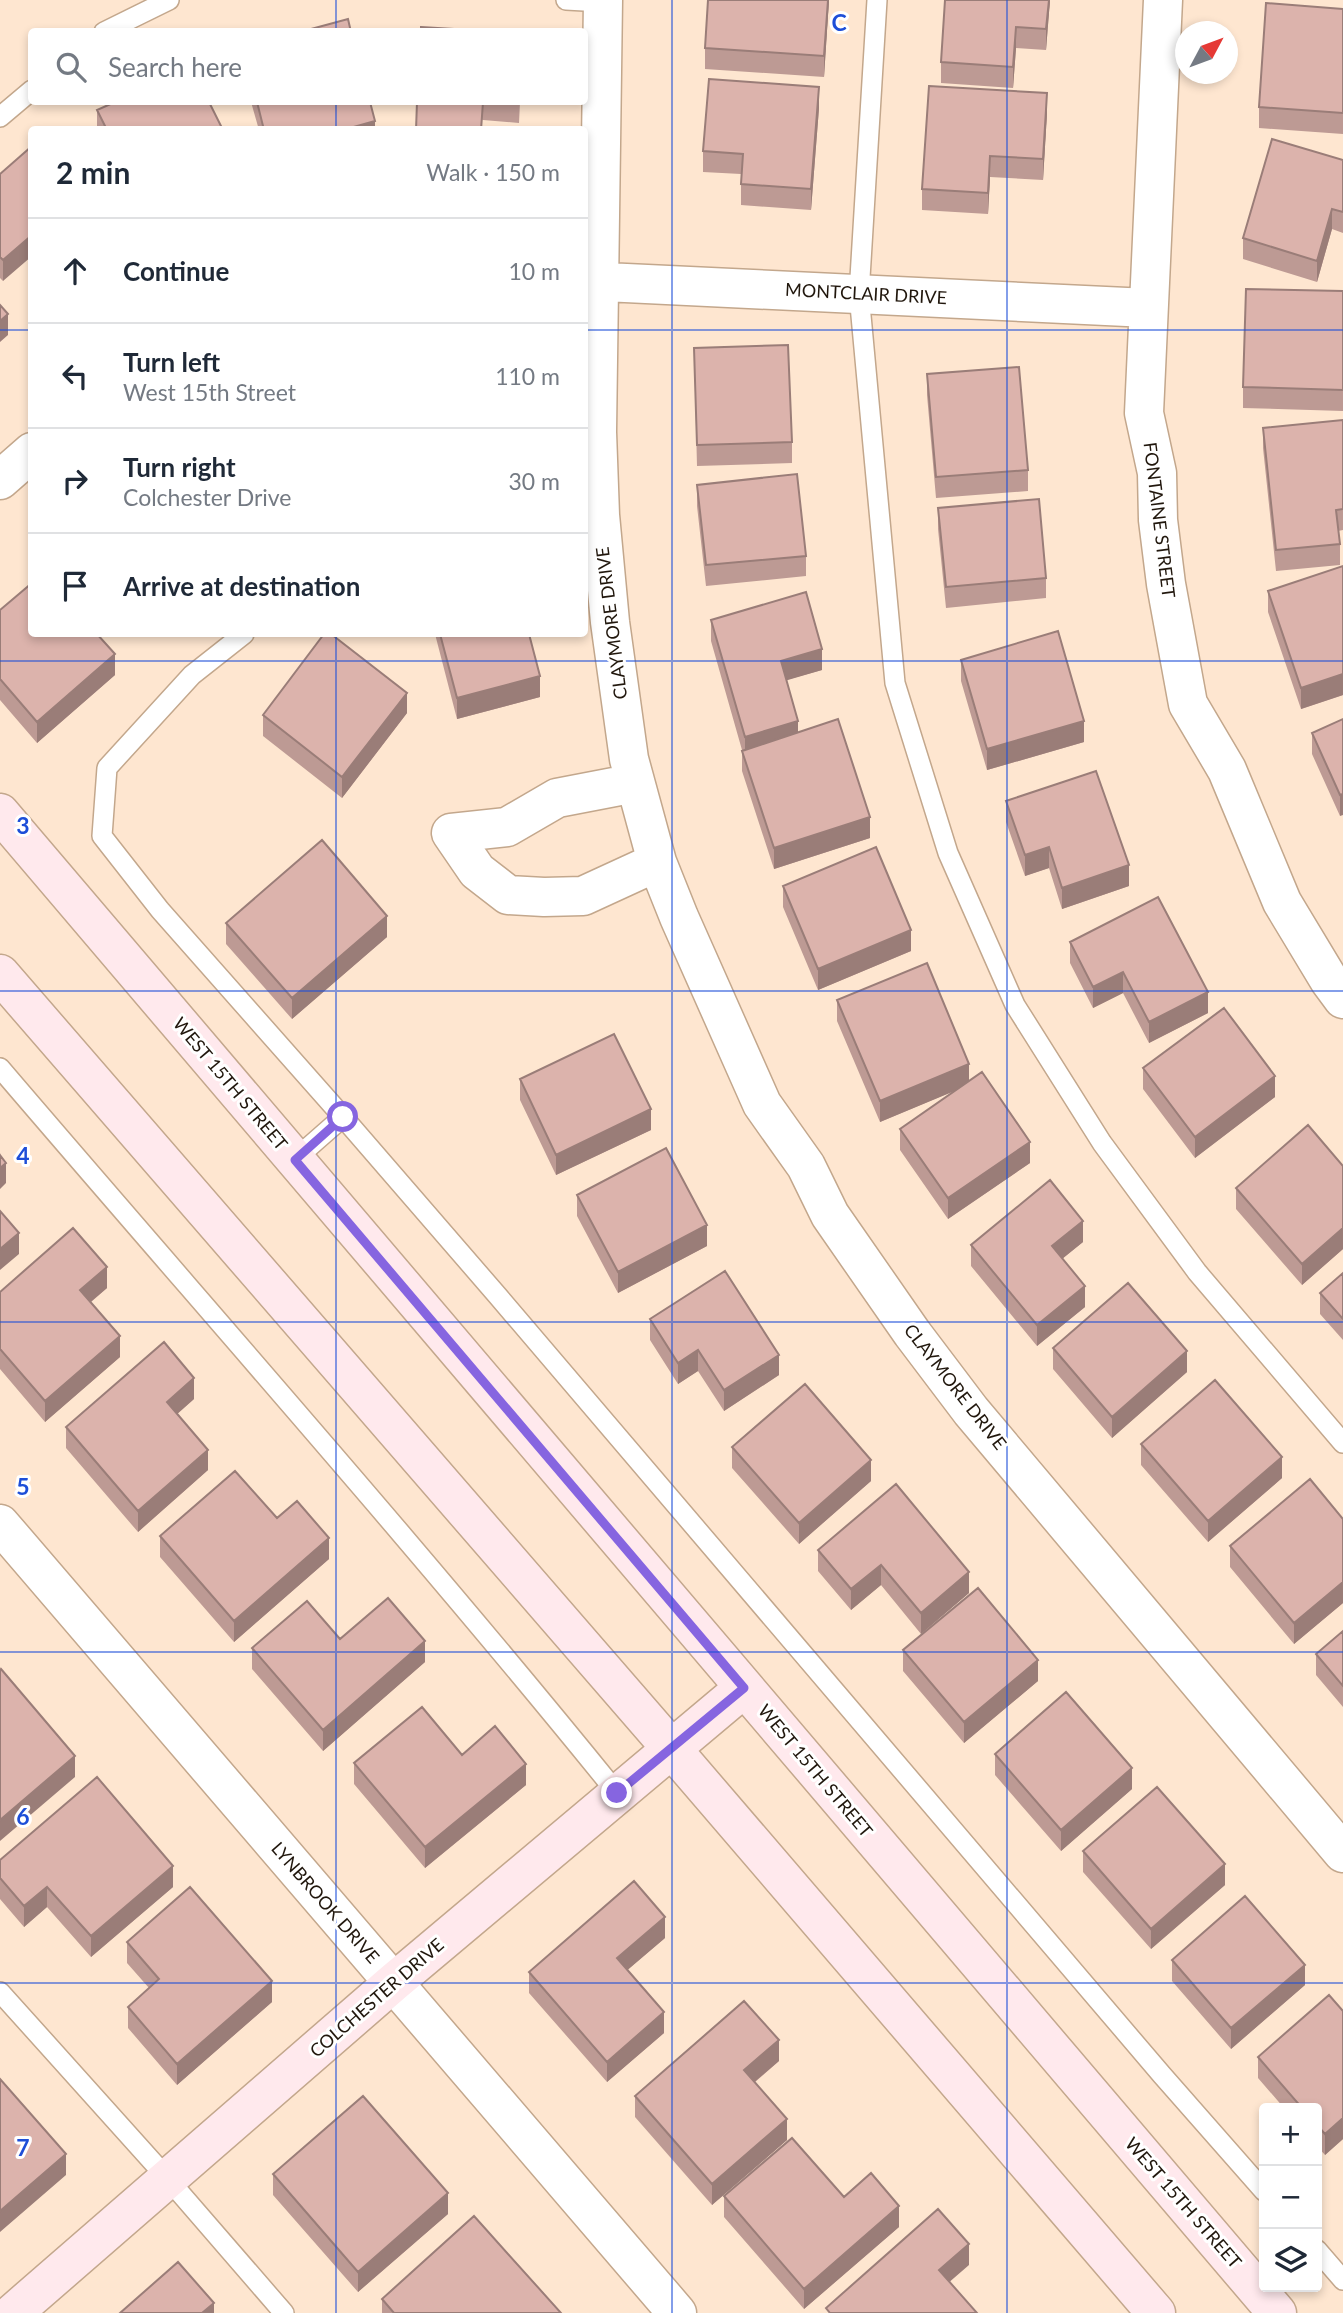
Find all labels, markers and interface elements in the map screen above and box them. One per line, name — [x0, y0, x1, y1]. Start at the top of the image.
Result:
text: C — [831, 8, 847, 36]
north arrow — [1175, 21, 1238, 84]
search box — [28, 28, 588, 105]
icon: search — [52, 48, 90, 86]
text: Search here — [108, 51, 242, 83]
text: 2 min — [56, 154, 130, 190]
text: Walk · 150 m — [426, 158, 560, 186]
icon: ahead — [56, 252, 94, 290]
text: Continue — [123, 255, 229, 287]
text: 10 m — [509, 257, 560, 285]
street label: MONTCLAIR DRIVE — [785, 278, 947, 308]
text: Turn left — [123, 346, 220, 378]
icon: left — [56, 357, 94, 395]
text: 110 m — [495, 362, 560, 390]
text: West 15th Street — [123, 378, 296, 406]
street label: FONTAINE STREET — [1140, 441, 1181, 599]
text: Turn right — [123, 451, 236, 483]
icon: right — [56, 462, 94, 500]
text: 30 m — [509, 467, 560, 495]
text: Colchester Drive — [123, 483, 291, 511]
street label: CLAYMORE DRIVE — [591, 546, 631, 701]
icon: arrive — [56, 567, 94, 605]
text: Arrive at destination — [123, 570, 360, 602]
text: 3 — [16, 811, 30, 839]
street label: WEST 15TH STREET — [169, 1013, 293, 1154]
route start — [327, 1101, 358, 1132]
text: 4 — [16, 1141, 30, 1169]
street label: CLAYMORE DRIVE — [900, 1319, 1012, 1454]
text: 5 — [16, 1472, 30, 1500]
street label: WEST 15TH STREET — [754, 1700, 878, 1841]
route end — [601, 1777, 632, 1808]
text: 6 — [16, 1802, 30, 1830]
street label: LYNBROOK DRIVE — [267, 1837, 384, 1967]
street label: COLCHESTER DRIVE — [305, 1933, 448, 2061]
map controls — [1259, 2103, 1322, 2292]
button: + — [1259, 2103, 1322, 2166]
street label: WEST 15TH STREET — [1121, 2132, 1247, 2273]
text: 7 — [16, 2133, 30, 2161]
button: − — [1259, 2166, 1322, 2229]
button: layers — [1259, 2229, 1322, 2292]

